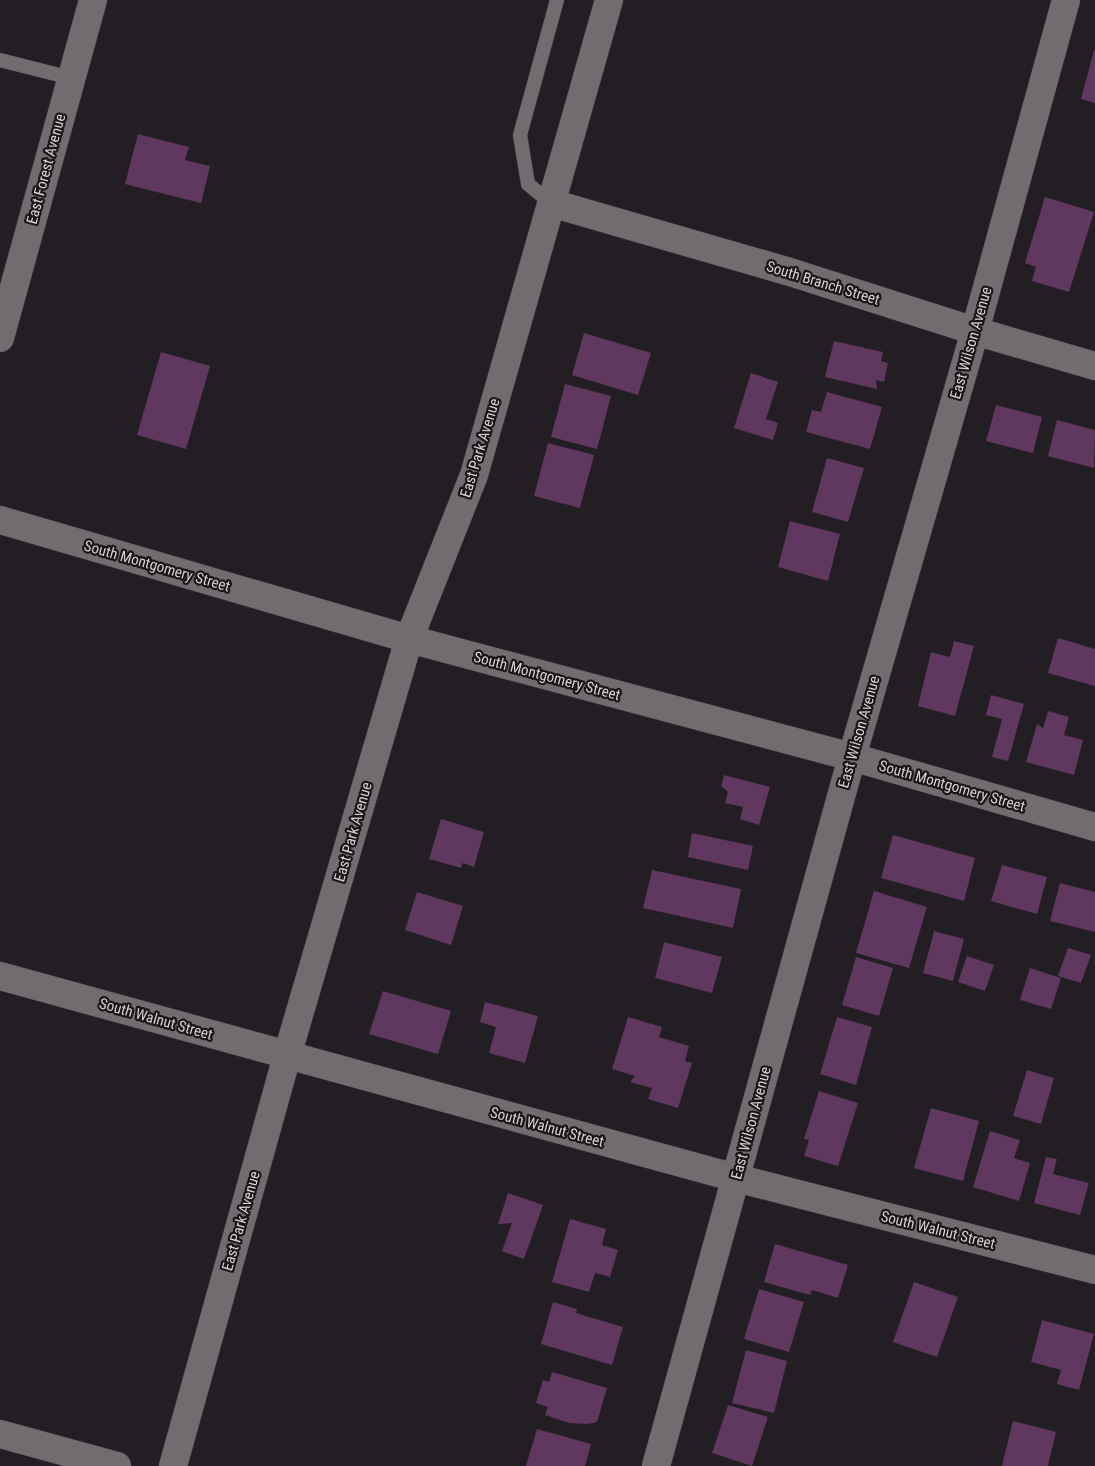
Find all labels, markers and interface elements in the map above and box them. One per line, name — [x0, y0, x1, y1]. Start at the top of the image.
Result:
street label: East Forest Avenue — [23, 112, 69, 226]
street label: South Branch Street — [764, 257, 882, 309]
street label: East Wilson Avenue — [946, 285, 996, 401]
street label: East Park Avenue — [456, 396, 504, 500]
street label: South Montgomery Street — [82, 537, 232, 595]
street label: South Montgomery Street — [472, 648, 622, 704]
street label: East Wilson Avenue — [834, 674, 884, 790]
street label: South Montgomery Street — [877, 757, 1027, 815]
street label: East Park Avenue — [330, 780, 376, 884]
street label: South Walnut Street — [97, 994, 215, 1044]
street label: East Wilson Avenue — [727, 1065, 775, 1181]
street label: South Walnut Street — [488, 1103, 606, 1151]
street label: East Park Avenue — [218, 1169, 264, 1273]
street label: South Walnut Street — [879, 1207, 997, 1253]

